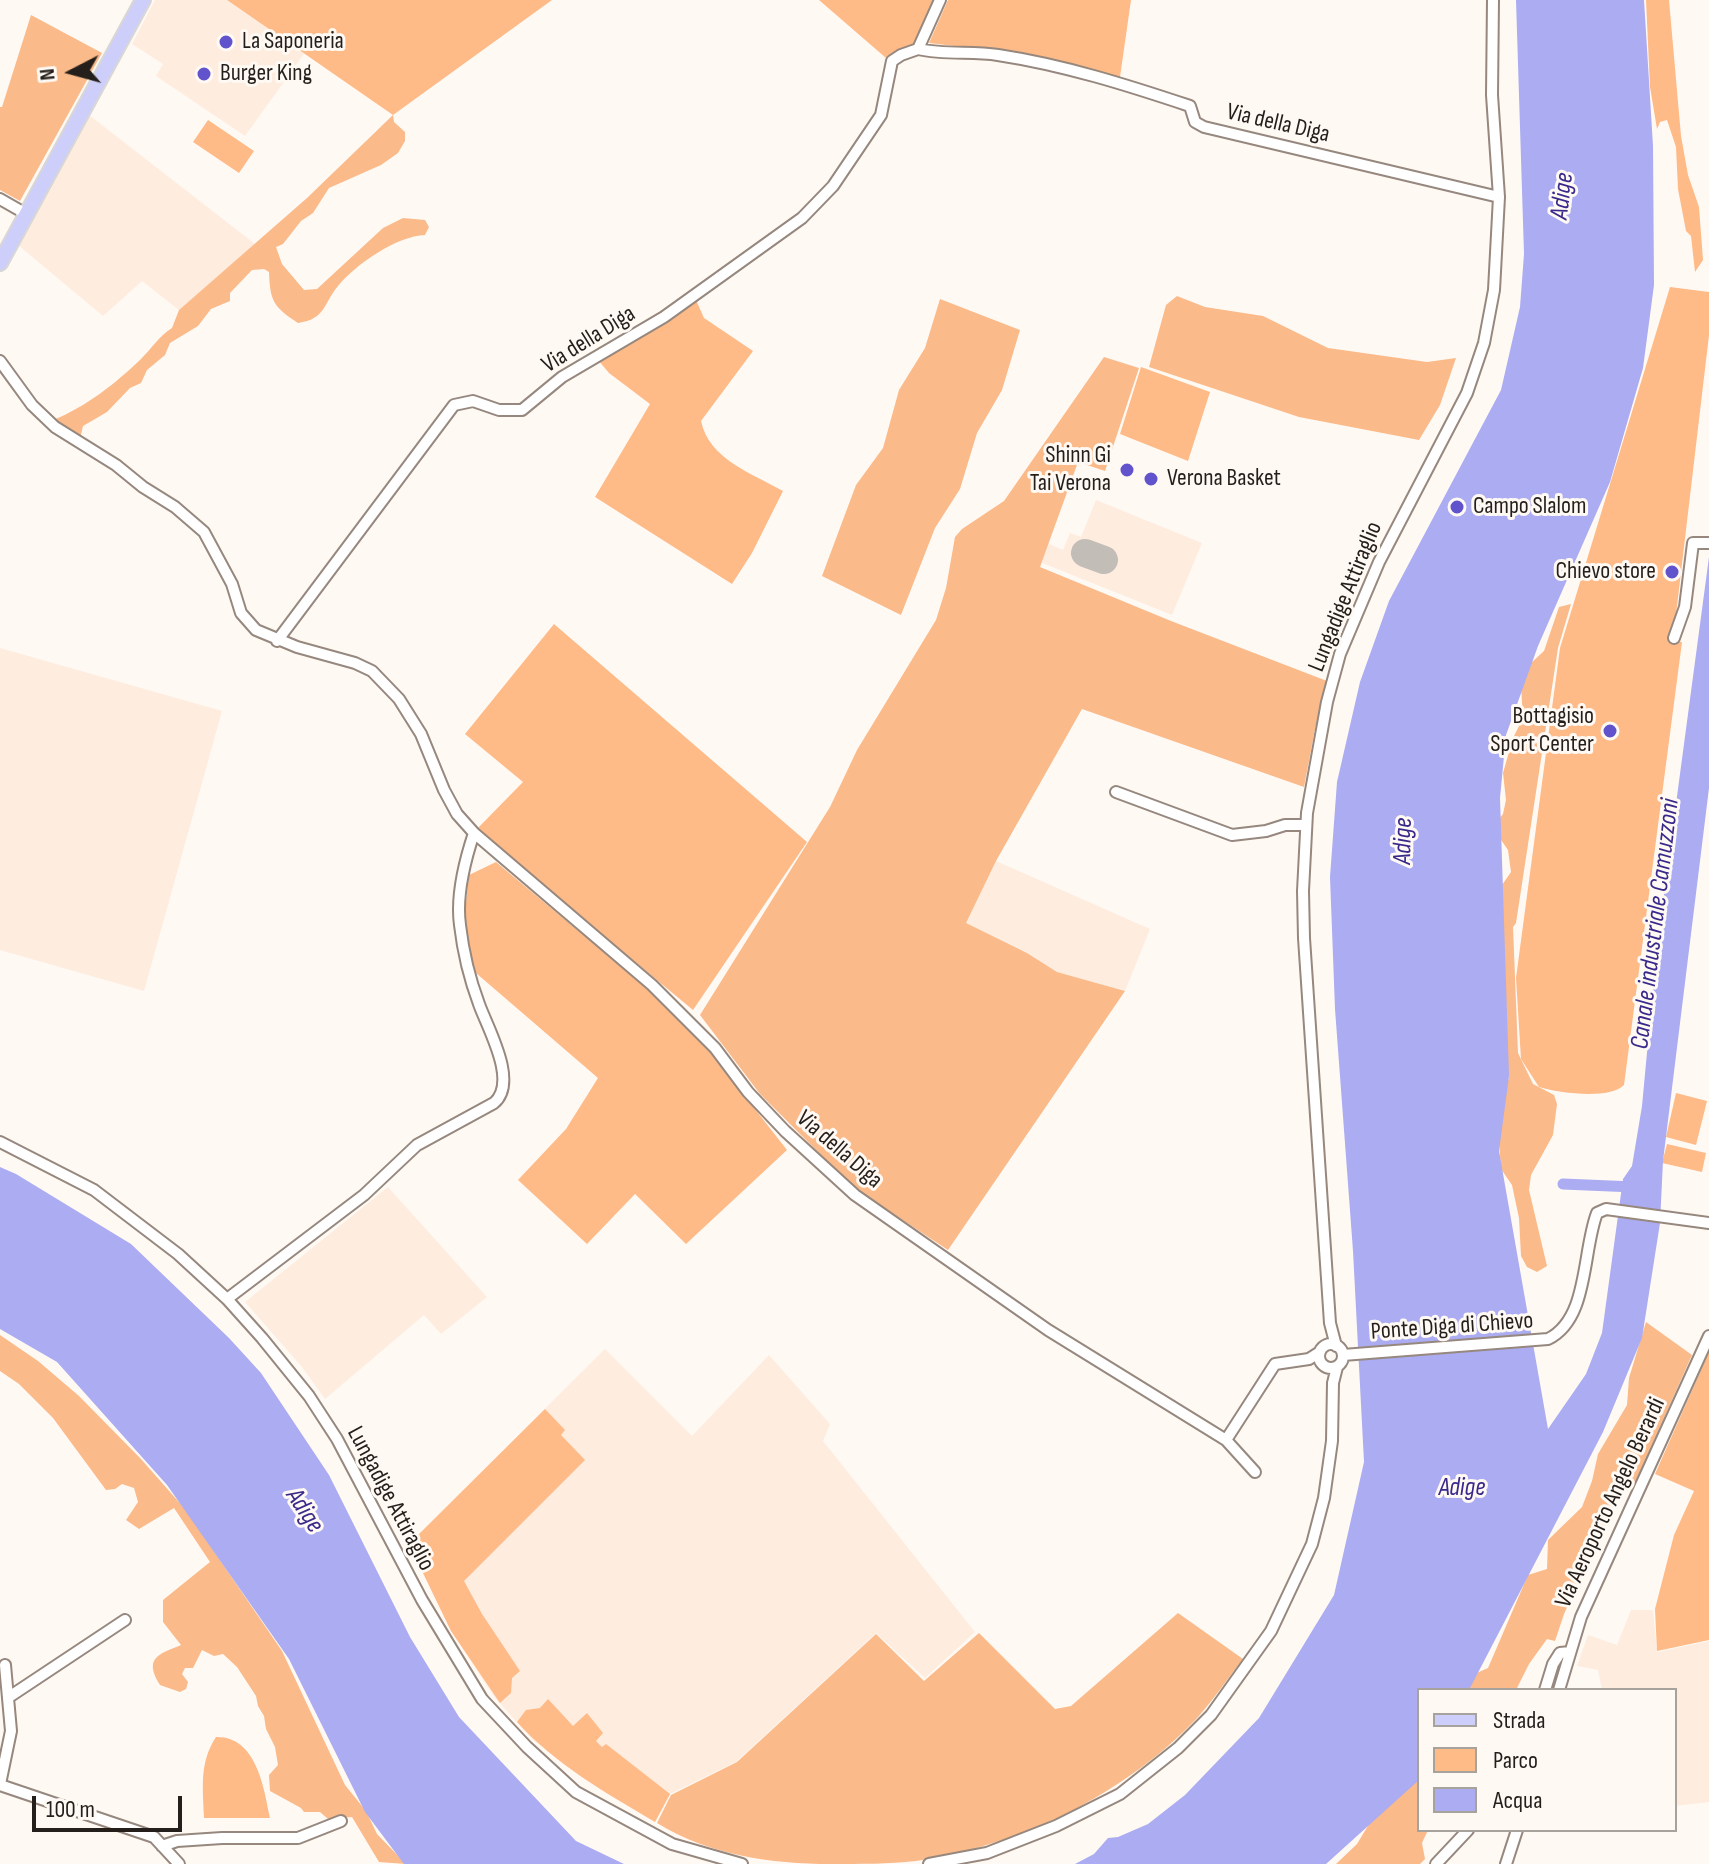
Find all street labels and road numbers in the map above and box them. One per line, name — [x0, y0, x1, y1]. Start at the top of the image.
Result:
street label: Via della Diga — [1224, 98, 1332, 150]
street label: Via della Diga — [537, 300, 641, 380]
street label: Lungadige Attiraglio — [1303, 518, 1389, 676]
street label: Via della Diga — [790, 1105, 888, 1195]
street label: Ponte Diga di Chievo — [1370, 1307, 1534, 1347]
street label: Via Aeroporto Angelo Berardi — [1550, 1393, 1672, 1613]
street label: Lungadige Attiraglio — [340, 1422, 440, 1576]

